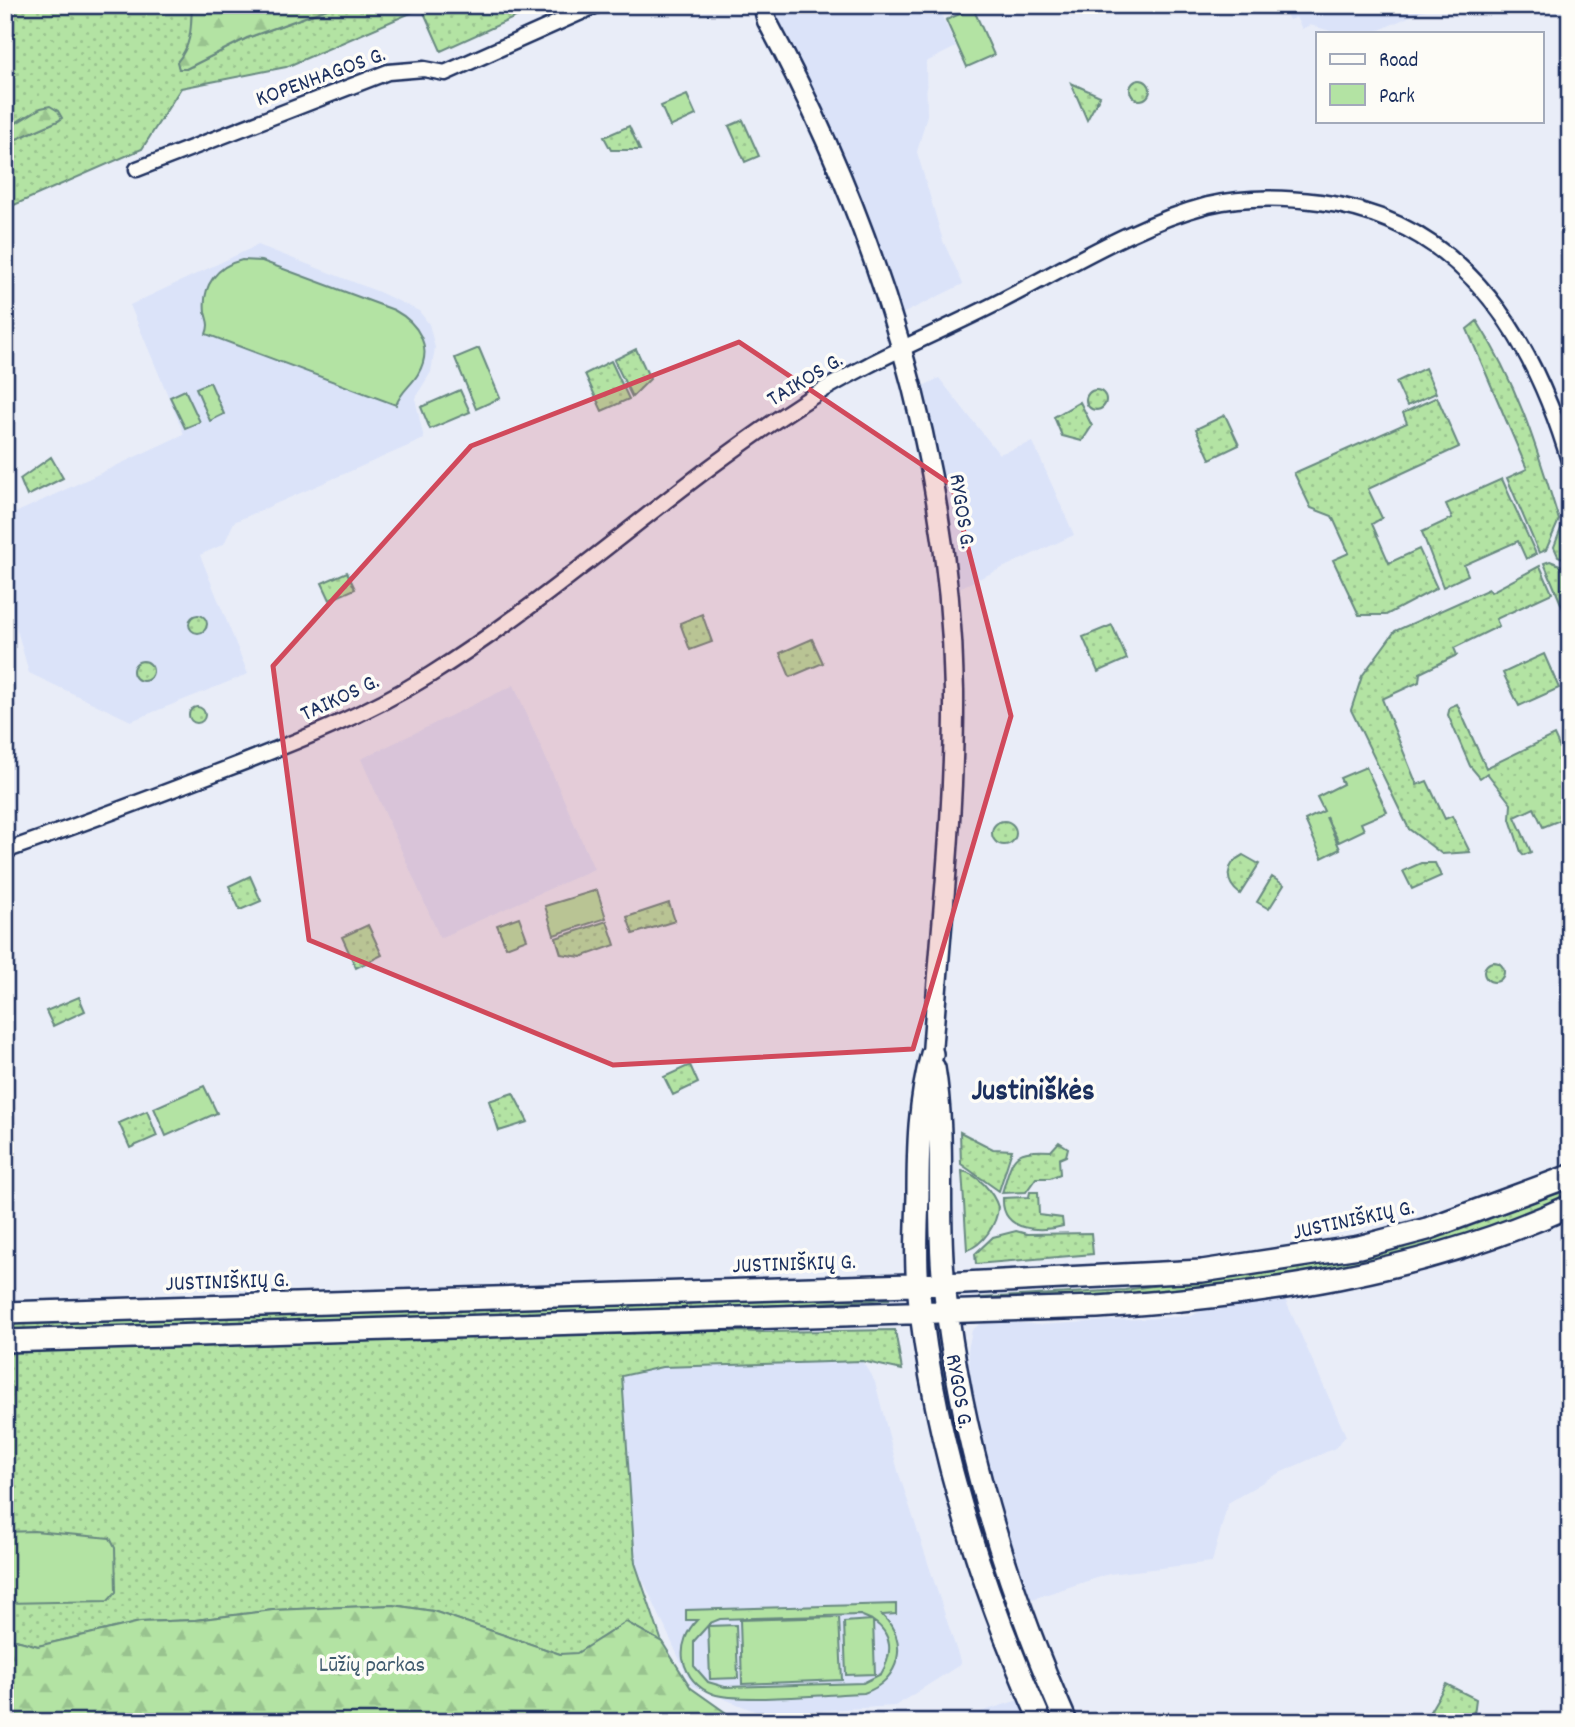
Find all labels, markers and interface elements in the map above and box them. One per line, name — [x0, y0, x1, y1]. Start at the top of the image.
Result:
legend — [1316, 32, 1544, 122]
street label: KOPENHAGOS G. — [252, 40, 391, 117]
text: Road — [1379, 47, 1418, 77]
text: Park — [1379, 83, 1415, 113]
street label: TAIKOS G. — [761, 345, 850, 417]
street label: RYGOS G. — [938, 472, 983, 551]
street label: TAIKOS G. — [296, 667, 385, 732]
district label: Justiniškės — [971, 1072, 1095, 1115]
street label: JUSTINIŠKIŲ G. — [1290, 1192, 1418, 1250]
street label: JUSTINIŠKIŲ G. — [732, 1247, 856, 1284]
street label: JUSTINIŠKIŲ G. — [165, 1265, 289, 1302]
street label: RYGOS G. — [935, 1352, 980, 1432]
park label: Lūžių parkas — [319, 1650, 425, 1683]

